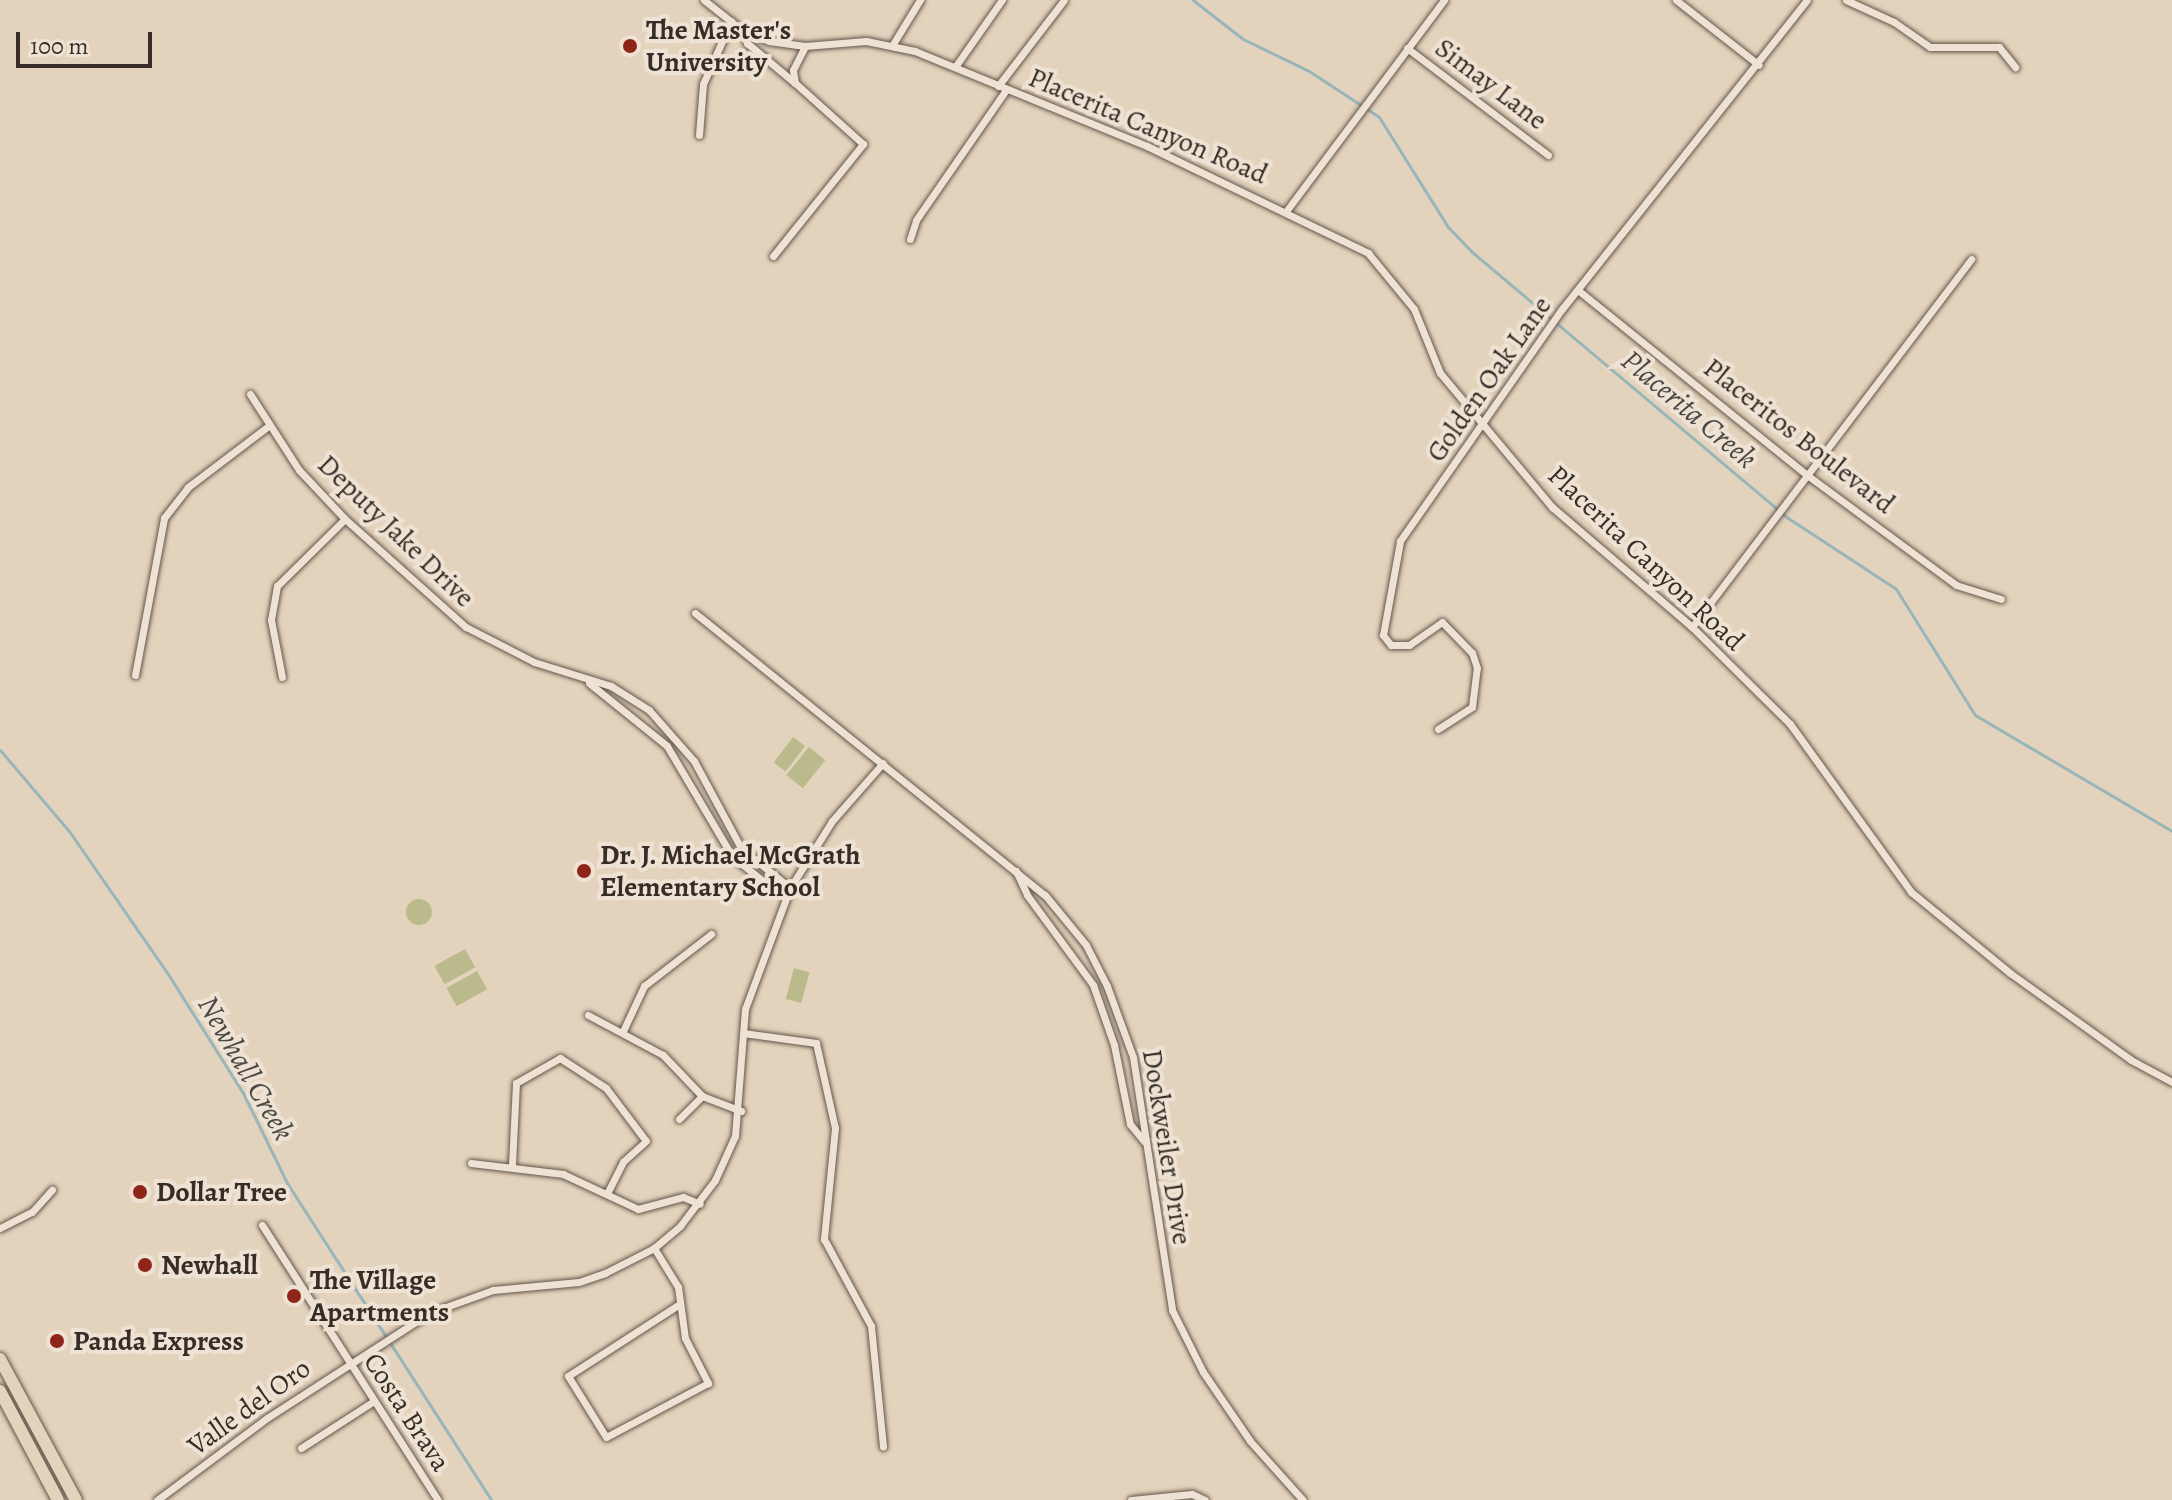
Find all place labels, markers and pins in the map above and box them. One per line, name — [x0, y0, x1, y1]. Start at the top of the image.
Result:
place label: The Master's University — [646, 13, 791, 79]
marker: The Master's University — [621, 37, 639, 55]
place label: Dr. J. Michael McGrath Elementary School — [600, 838, 862, 904]
marker: Dr. J. Michael McGrath Elementary School — [575, 862, 593, 880]
place label: Dollar Tree — [156, 1175, 287, 1209]
marker: Dollar Tree — [131, 1183, 149, 1201]
place label: Newhall — [161, 1248, 258, 1282]
marker: Newhall — [136, 1256, 154, 1274]
place label: The Village Apartments — [310, 1263, 449, 1329]
marker: The Village Apartments — [285, 1287, 303, 1305]
place label: Panda Express — [73, 1324, 244, 1358]
marker: Panda Express — [48, 1332, 66, 1350]

